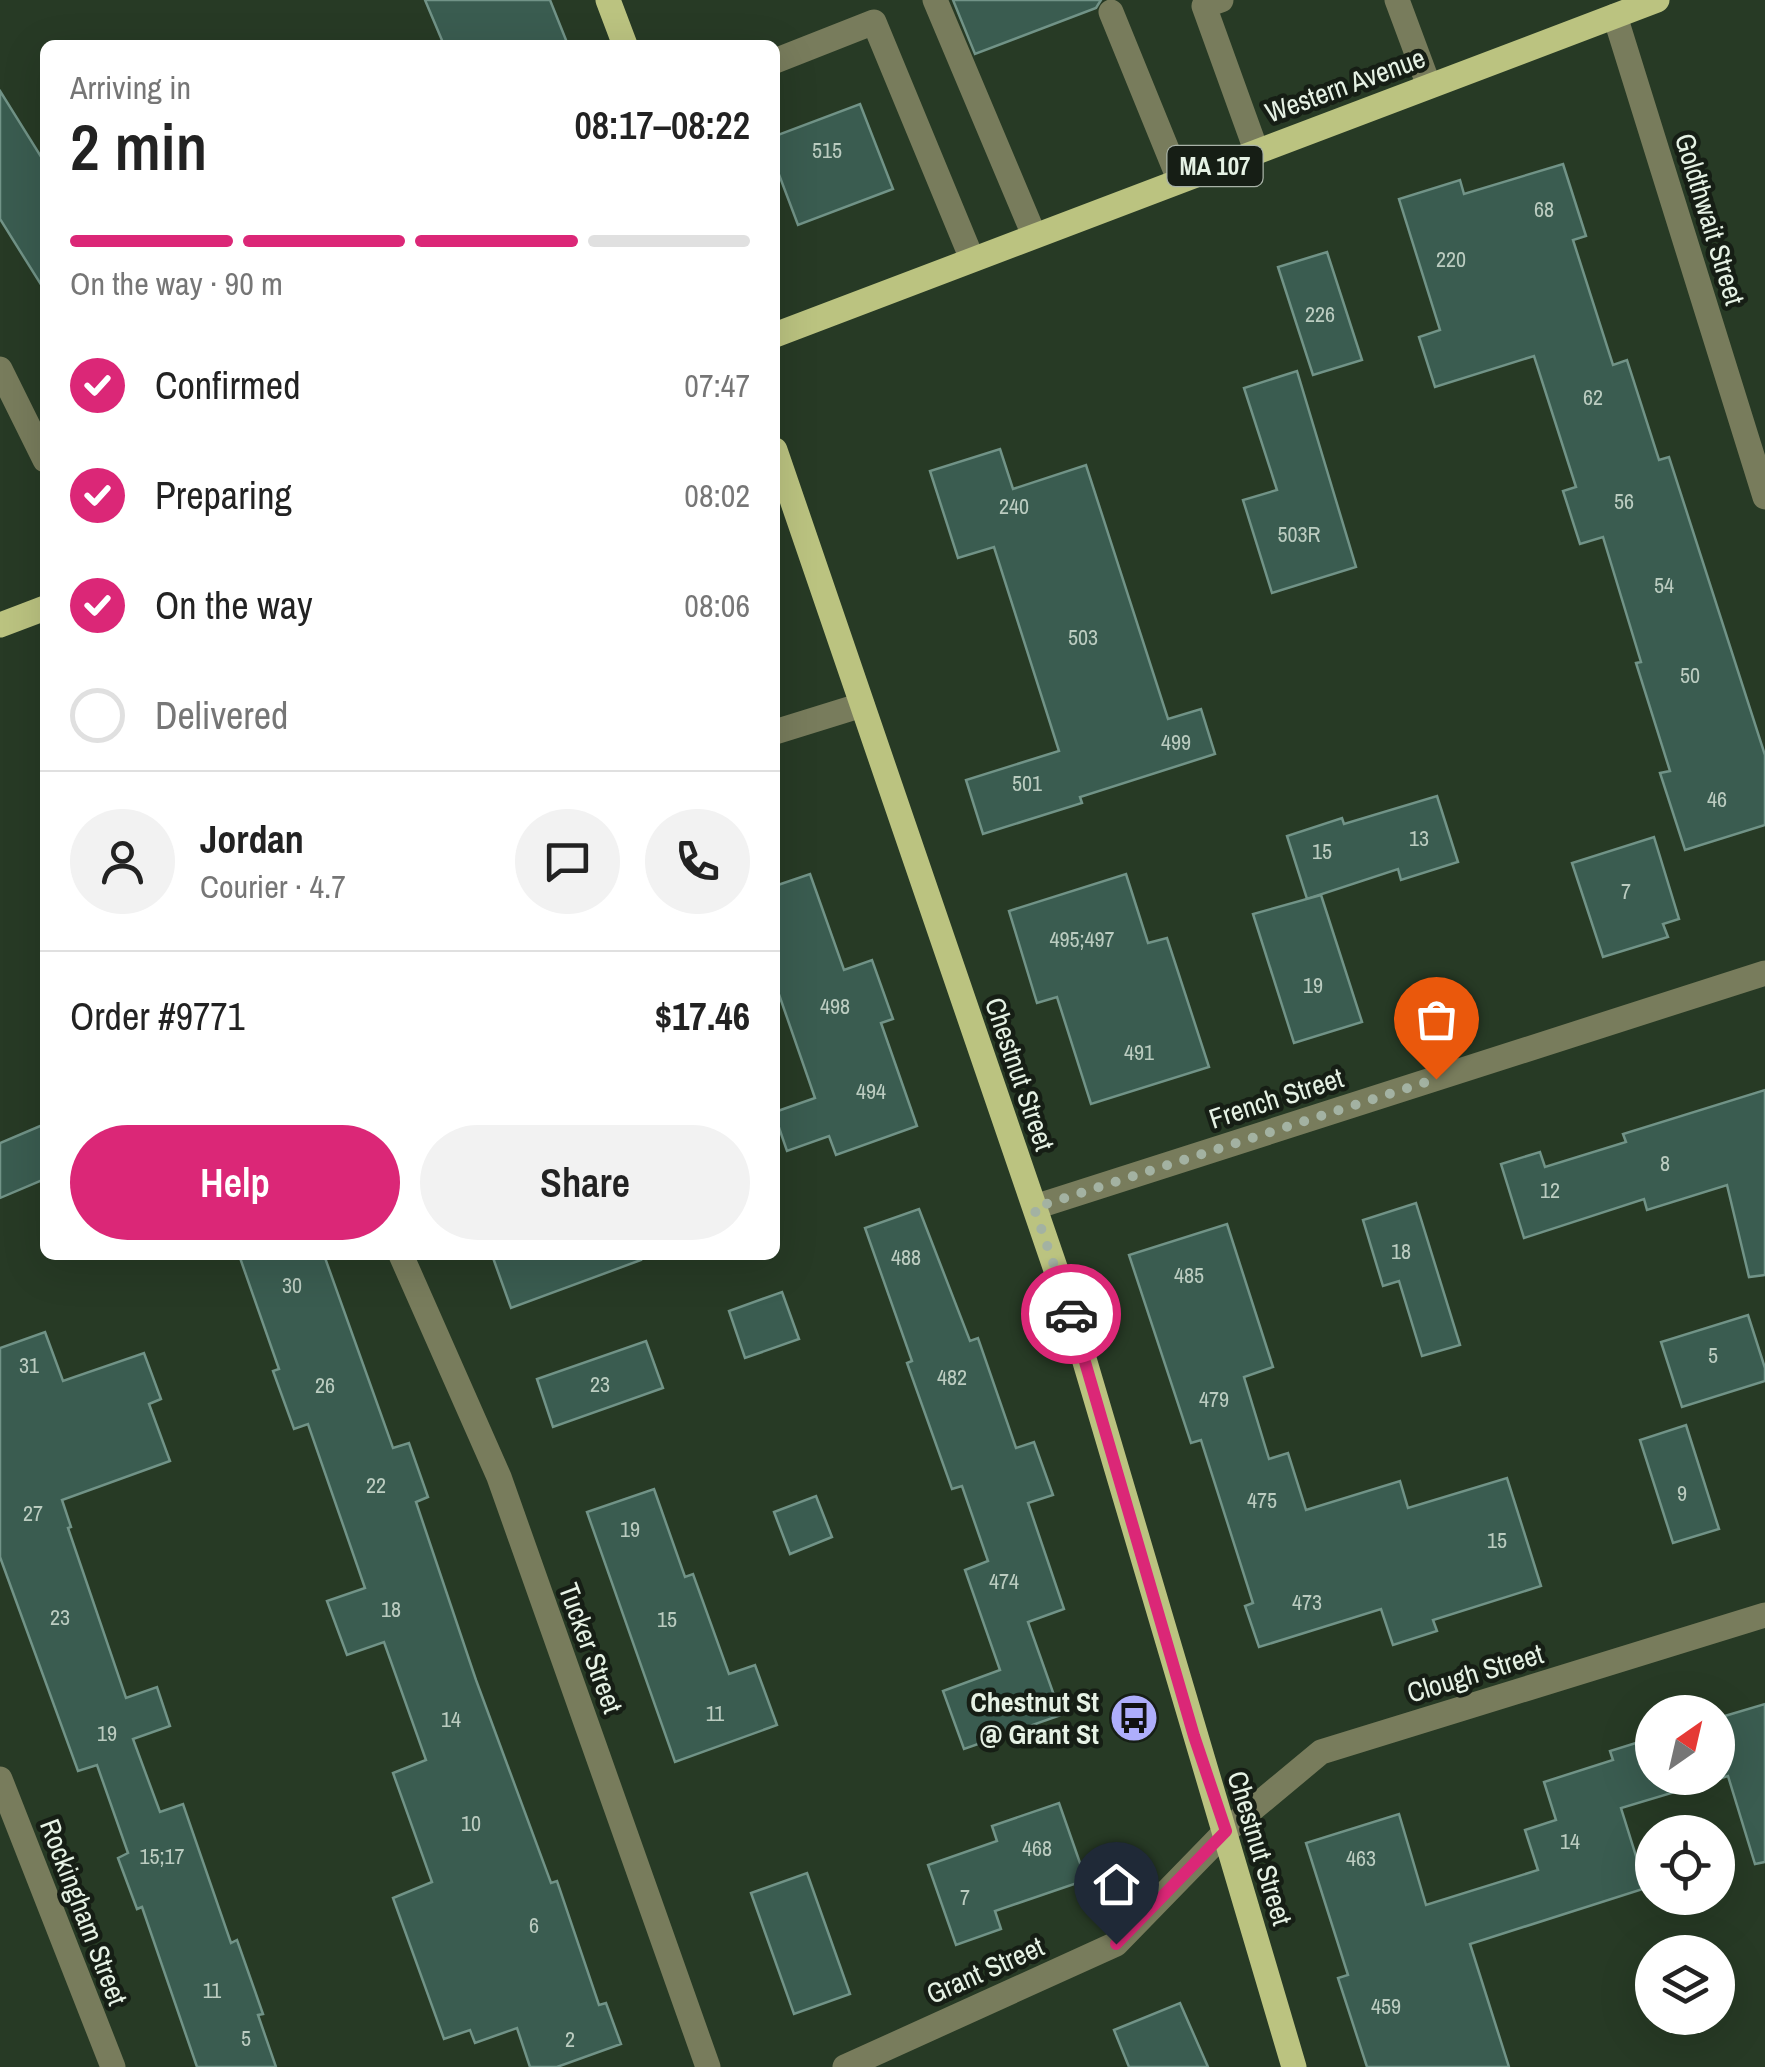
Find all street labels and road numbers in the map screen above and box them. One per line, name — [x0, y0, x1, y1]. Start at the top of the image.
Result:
street label: Western Avenue — [1260, 38, 1430, 132]
street label: Goldthwait Street — [1666, 129, 1754, 309]
road number: MA 107 — [1168, 146, 1262, 186]
street label: Chestnut Street — [976, 992, 1064, 1156]
street label: French Street — [1204, 1058, 1348, 1138]
street label: Tucker Street — [550, 1578, 632, 1718]
street label: Clough Street — [1402, 1634, 1548, 1712]
street label: Chestnut Street — [1219, 1766, 1301, 1930]
street label: Rockingham Street — [31, 1813, 137, 2011]
street label: Grant Street — [920, 1927, 1050, 2013]

